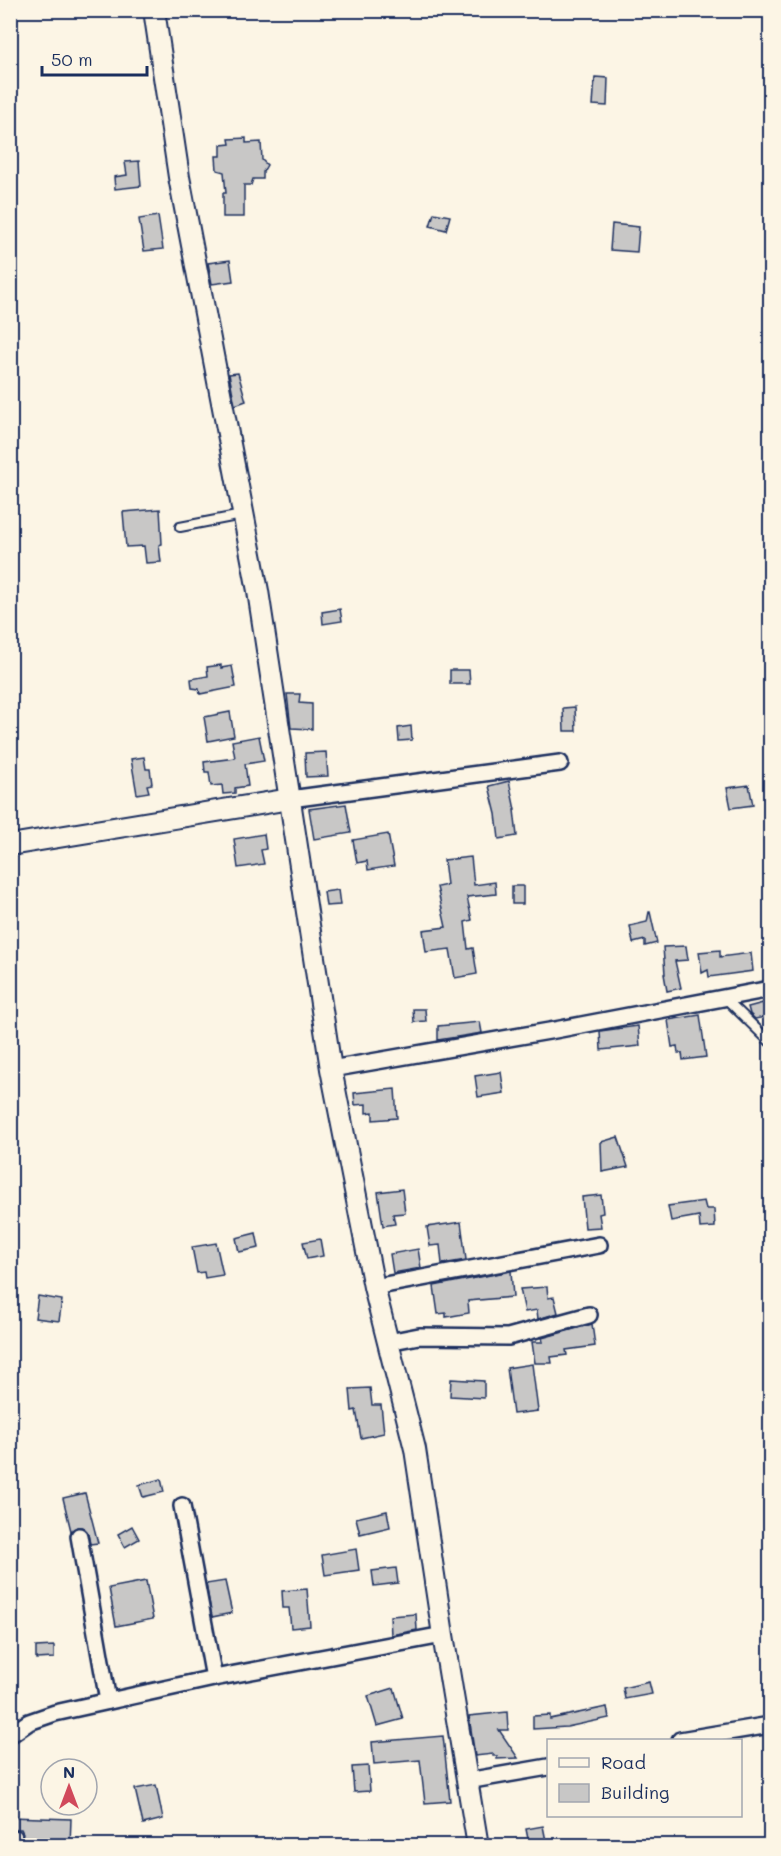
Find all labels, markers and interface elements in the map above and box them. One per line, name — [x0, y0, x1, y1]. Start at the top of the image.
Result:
scale bar — [42, 39, 147, 77]
text: 50 m — [51, 47, 93, 71]
legend — [547, 1739, 742, 1817]
text: Road — [601, 1750, 646, 1774]
north arrow — [39, 1757, 99, 1817]
text: N — [63, 1761, 75, 1782]
text: Building — [601, 1780, 669, 1804]

